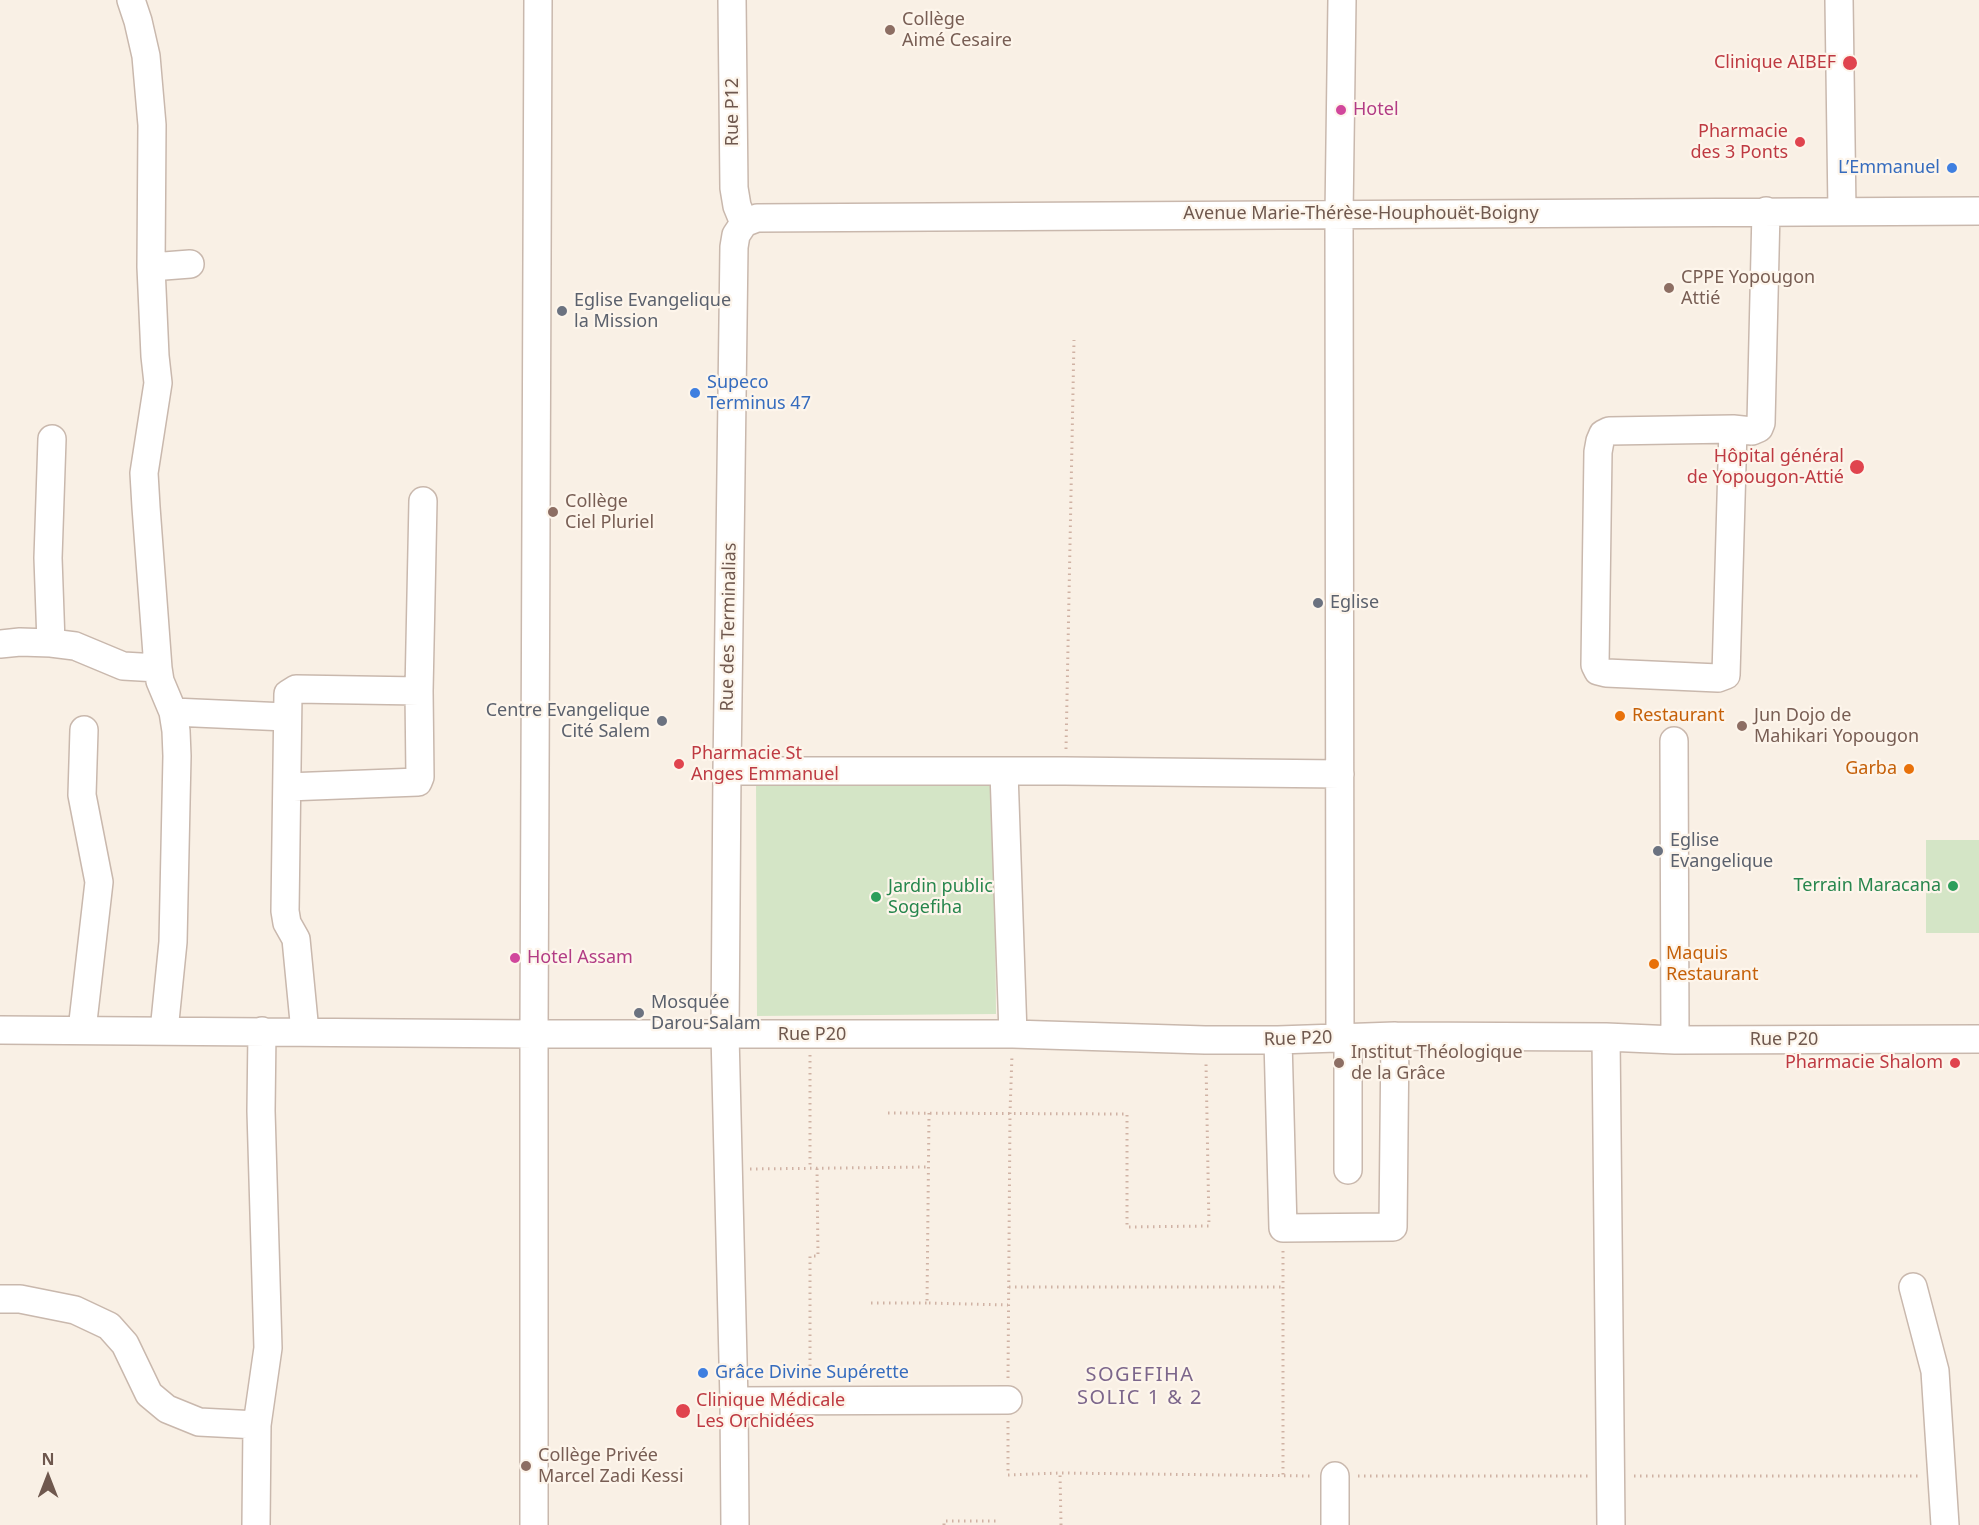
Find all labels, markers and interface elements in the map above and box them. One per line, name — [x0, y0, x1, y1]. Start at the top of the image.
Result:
place label: Collège Aimé Cesaire — [902, 9, 1012, 52]
marker: Collège Aimé Cesaire — [883, 23, 897, 37]
place label: Clinique AIBEF — [1714, 52, 1836, 74]
marker: Clinique AIBEF — [1841, 54, 1859, 72]
street label: Rue P12 — [722, 78, 744, 146]
place label: Hotel — [1353, 99, 1399, 121]
marker: Hotel — [1334, 103, 1348, 117]
place label: Pharmacie des 3 Ponts — [1690, 121, 1788, 164]
marker: Pharmacie des 3 Ponts — [1793, 135, 1807, 149]
place label: L’Emmanuel — [1838, 157, 1940, 179]
marker: L’Emmanuel — [1945, 161, 1959, 175]
street label: Avenue Marie-Thérèse-Houphouët-Boigny — [1183, 203, 1539, 225]
place label: CPPE Yopougon Attié — [1681, 267, 1815, 310]
marker: CPPE Yopougon Attié — [1662, 281, 1676, 295]
place label: Eglise Evangelique la Mission — [574, 290, 731, 332]
marker: Eglise Evangelique la Mission — [555, 304, 569, 318]
place label: Supeco Terminus 47 — [707, 372, 811, 415]
marker: Supeco Terminus 47 — [688, 386, 702, 400]
place label: Hôpital général de Yopougon-Attié — [1687, 446, 1844, 488]
marker: Hôpital général de Yopougon-Attié — [1848, 458, 1866, 476]
place label: Collège Ciel Pluriel — [565, 491, 654, 534]
marker: Collège Ciel Pluriel — [546, 505, 560, 519]
street label: Rue des Terminalias — [717, 542, 741, 712]
place label: Eglise — [1330, 592, 1379, 614]
marker: Eglise — [1311, 596, 1325, 610]
place label: Centre Evangelique Cité Salem — [486, 700, 650, 742]
place label: Restaurant — [1632, 705, 1724, 727]
place label: Jun Dojo de Mahikari Yopougon — [1754, 705, 1919, 748]
marker: Restaurant — [1613, 709, 1627, 723]
marker: Centre Evangelique Cité Salem — [655, 714, 669, 728]
marker: Jun Dojo de Mahikari Yopougon — [1735, 719, 1749, 733]
place label: Pharmacie St Anges Emmanuel — [691, 743, 839, 786]
marker: Pharmacie St Anges Emmanuel — [672, 757, 686, 771]
place label: Garba — [1845, 758, 1897, 780]
marker: Garba — [1902, 762, 1916, 776]
place label: Eglise Evangelique — [1670, 830, 1773, 872]
marker: Eglise Evangelique — [1651, 844, 1665, 858]
place label: Terrain Maracana — [1793, 875, 1941, 897]
place label: Jardin public Sogefiha — [888, 876, 993, 918]
marker: Terrain Maracana — [1946, 879, 1960, 893]
marker: Jardin public Sogefiha — [869, 890, 883, 904]
place label: Maquis Restaurant — [1666, 943, 1758, 986]
place label: Hotel Assam — [527, 947, 633, 969]
marker: Hotel Assam — [508, 951, 522, 965]
marker: Maquis Restaurant — [1647, 957, 1661, 971]
place label: Mosquée Darou-Salam — [651, 992, 761, 1034]
marker: Mosquée Darou-Salam — [632, 1006, 646, 1020]
street label: Rue P20 — [778, 1024, 846, 1046]
street label: Rue P20 — [1263, 1027, 1333, 1051]
street label: Rue P20 — [1750, 1029, 1818, 1051]
place label: Institut Théologique de la Grâce — [1351, 1042, 1523, 1084]
place label: Pharmacie Shalom — [1785, 1052, 1943, 1074]
marker: Institut Théologique de la Grâce — [1332, 1056, 1346, 1070]
marker: Pharmacie Shalom — [1948, 1056, 1962, 1070]
place label: Grâce Divine Supérette — [715, 1362, 909, 1384]
district label: SOGEFIHA SOLIC 1 & 2 — [1077, 1363, 1203, 1410]
marker: Grâce Divine Supérette — [696, 1366, 710, 1380]
place label: Clinique Médicale Les Orchidées — [696, 1390, 845, 1432]
marker: Clinique Médicale Les Orchidées — [674, 1402, 692, 1420]
place label: Collège Privée Marcel Zadi Kessi — [538, 1445, 684, 1488]
north arrow — [18, 1447, 78, 1507]
text: N — [41, 1448, 55, 1470]
marker: Collège Privée Marcel Zadi Kessi — [519, 1459, 533, 1473]

